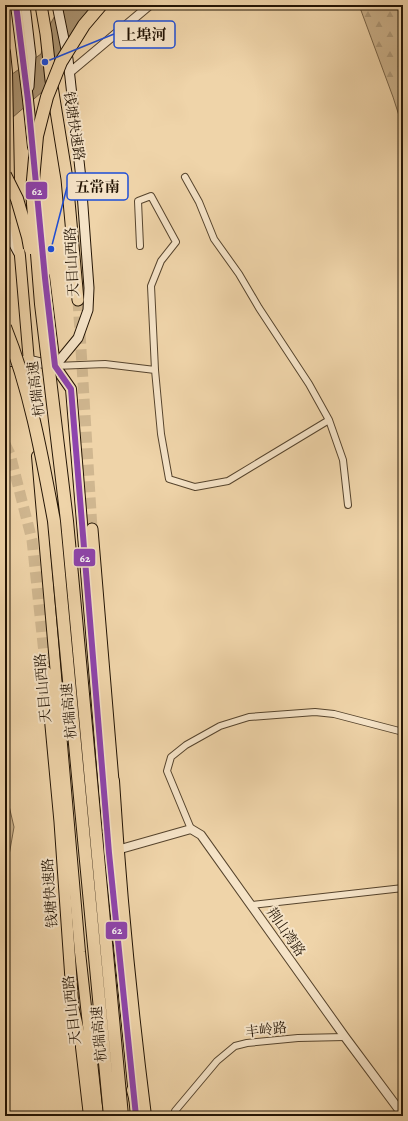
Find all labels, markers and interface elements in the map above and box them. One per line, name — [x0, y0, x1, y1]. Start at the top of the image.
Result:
callout: 上埠河 — [114, 21, 175, 48]
text: 上埠河 — [121, 25, 167, 45]
street label: 钱塘快速路 — [59, 90, 89, 162]
callout: 五常南 — [67, 173, 128, 200]
text: 五常南 — [74, 177, 120, 197]
line badge: 62 — [25, 181, 48, 200]
text: 62 — [32, 184, 43, 199]
street label: 天目山西路 — [61, 227, 83, 297]
street label: 杭瑞高速 — [23, 360, 49, 418]
line badge: 62 — [73, 548, 96, 567]
text: 62 — [80, 551, 91, 566]
street label: 天目山西路 — [30, 652, 56, 724]
street label: 杭瑞高速 — [57, 682, 81, 740]
street label: 钱塘快速路 — [38, 857, 62, 929]
street label: 荆山湾路 — [262, 904, 310, 960]
line badge: 62 — [105, 921, 128, 940]
text: 62 — [112, 923, 123, 938]
street label: 天目山西路 — [59, 974, 85, 1046]
street label: 杭瑞高速 — [87, 1005, 111, 1063]
street label: 丰岭路 — [244, 1018, 288, 1042]

